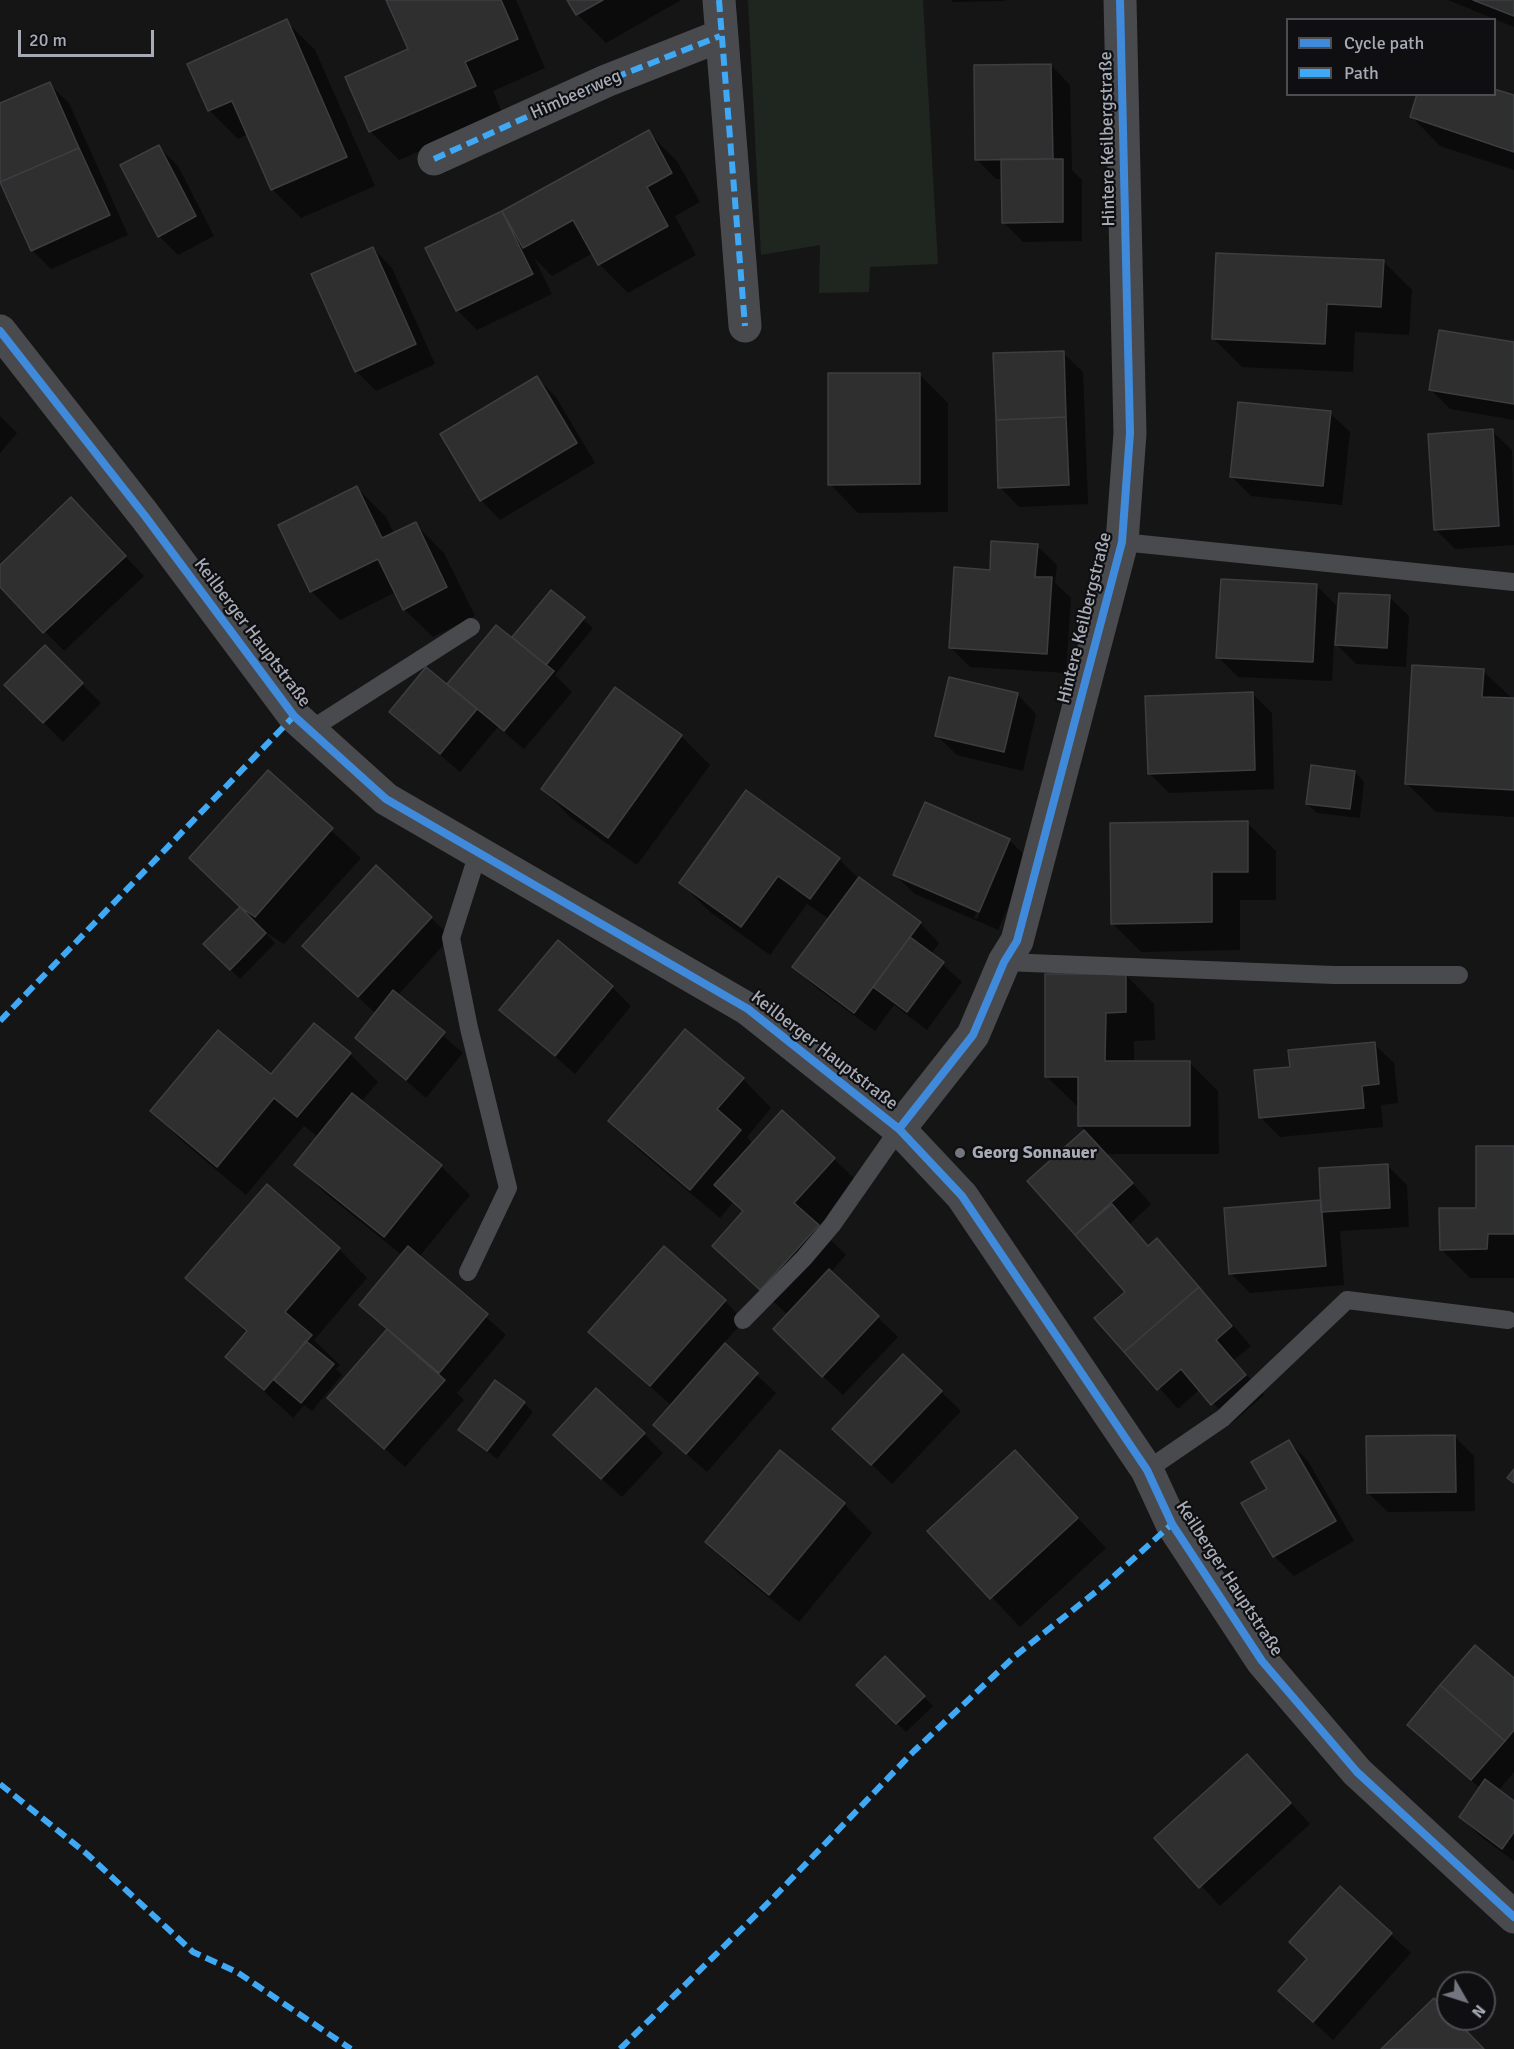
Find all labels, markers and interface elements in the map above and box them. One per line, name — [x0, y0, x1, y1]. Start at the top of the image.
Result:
scale bar — [21, 18, 158, 56]
legend — [1286, 18, 1496, 96]
text: 20 m — [29, 29, 67, 51]
text: Cycle path — [1344, 32, 1424, 54]
street label: Hintere Keilbergstraße — [1096, 51, 1120, 227]
text: Path — [1344, 62, 1379, 84]
street label: Himbeerweg — [527, 65, 625, 125]
street label: Hintere Keilbergstraße — [1053, 530, 1117, 706]
street label: Keilberger Hauptstraße — [189, 554, 315, 712]
street label: Keilberger Hauptstraße — [746, 987, 902, 1115]
place label: Georg Sonnauer — [972, 1142, 1097, 1164]
marker: Georg Sonnauer — [953, 1146, 967, 1160]
street label: Keilberger Hauptstraße — [1171, 1497, 1287, 1661]
north arrow — [1436, 1971, 1496, 2031]
text: N — [1467, 2000, 1490, 2022]

